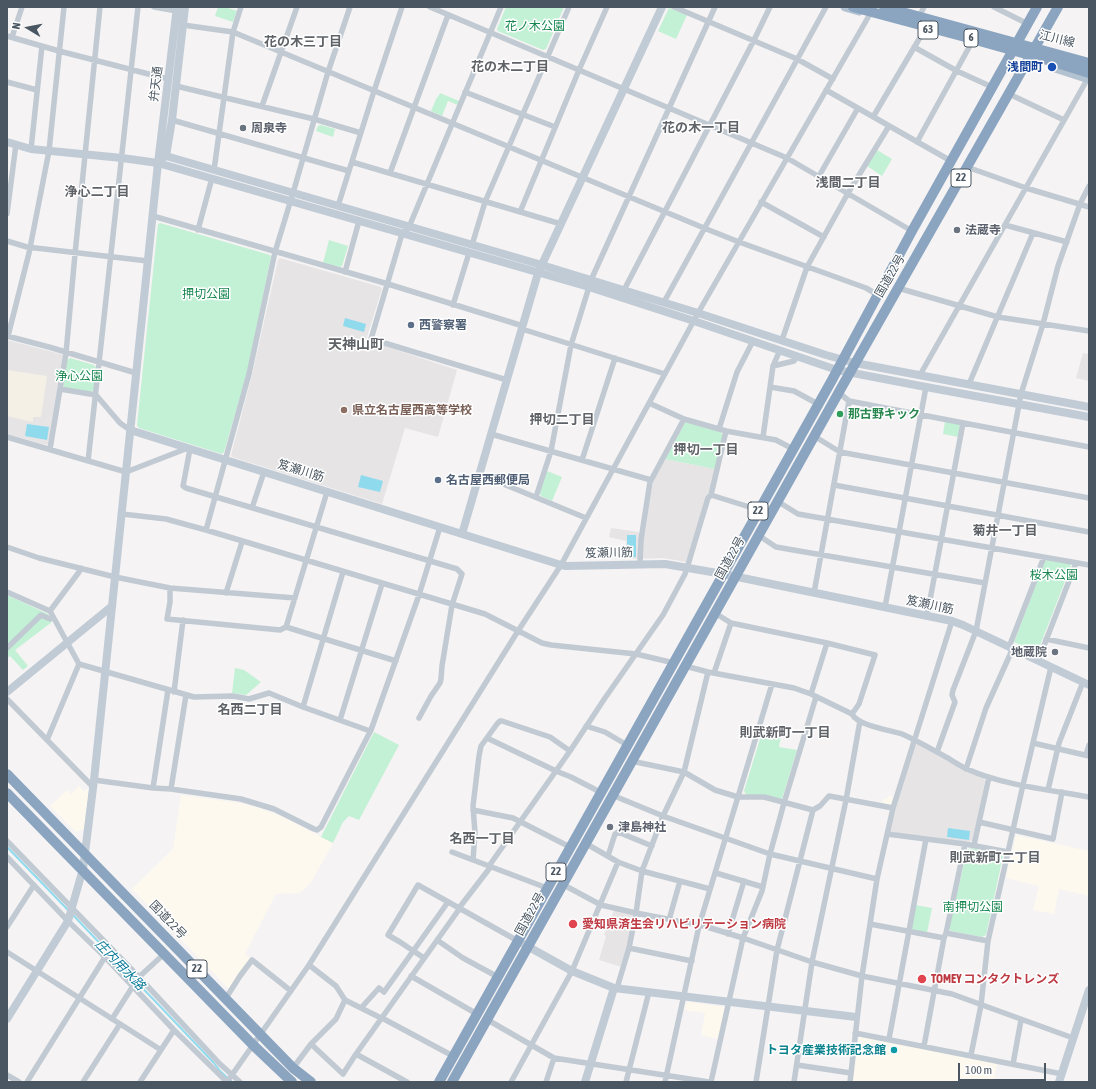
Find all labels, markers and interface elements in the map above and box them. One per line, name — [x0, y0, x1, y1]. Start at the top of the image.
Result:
north arrow — [8, 8, 48, 48]
park label: 花ノ木公園 — [505, 19, 565, 33]
road number: 63 — [918, 21, 938, 39]
text: N — [10, 22, 23, 30]
street label: 江川線 — [1038, 28, 1076, 50]
road number: 6 — [964, 29, 978, 47]
district label: 花の木三丁目 — [264, 34, 342, 50]
district label: 花の木二丁目 — [471, 59, 549, 75]
place label: 浅間町 — [1007, 60, 1043, 74]
marker: 浅間町 — [1046, 61, 1058, 73]
street label: 弁天通 — [147, 65, 165, 103]
district label: 花の木一丁目 — [662, 120, 740, 136]
place label: 周泉寺 — [251, 121, 287, 135]
marker: 周泉寺 — [238, 123, 248, 133]
road number: 22 — [951, 169, 971, 187]
district label: 浅間二丁目 — [816, 175, 880, 191]
district label: 浄心二丁目 — [65, 184, 129, 200]
place label: 法蔵寺 — [965, 223, 1001, 237]
marker: 法蔵寺 — [952, 225, 962, 235]
street label: 国道22号 — [872, 252, 908, 300]
park label: 押切公園 — [182, 287, 230, 301]
place label: 西警察署 — [419, 318, 467, 332]
marker: 西警察署 — [406, 320, 416, 330]
district label: 天神山町 — [328, 337, 384, 353]
park label: 浄心公園 — [55, 369, 103, 383]
place label: 県立名古屋西高等学校 — [352, 403, 472, 417]
marker: 県立名古屋西高等学校 — [339, 405, 349, 415]
place label: 那古野キック — [848, 407, 920, 421]
marker: 那古野キック — [835, 409, 845, 419]
district label: 押切二丁目 — [530, 412, 594, 428]
district label: 押切一丁目 — [674, 442, 738, 458]
street label: 笈瀬川筋 — [276, 457, 326, 485]
place label: 名古屋西郵便局 — [446, 473, 530, 487]
marker: 名古屋西郵便局 — [433, 475, 443, 485]
road number: 22 — [748, 502, 768, 520]
district label: 菊井一丁目 — [973, 523, 1037, 539]
street label: 国道22号 — [712, 534, 748, 582]
street label: 笈瀬川筋 — [585, 545, 633, 561]
park label: 桜木公園 — [1030, 568, 1078, 582]
street label: 笈瀬川筋 — [905, 593, 955, 617]
place label: 地蔵院 — [1011, 645, 1047, 659]
marker: 地蔵院 — [1050, 647, 1060, 657]
district label: 名西二丁目 — [218, 702, 282, 718]
district label: 則武新町一丁目 — [740, 725, 830, 741]
place label: 津島神社 — [618, 820, 666, 834]
marker: 津島神社 — [605, 822, 615, 832]
district label: 名西一丁目 — [450, 831, 514, 847]
district label: 則武新町二丁目 — [950, 850, 1040, 866]
road number: 22 — [546, 863, 566, 881]
street label: 国道22号 — [512, 890, 548, 938]
street label: 国道22号 — [146, 898, 190, 942]
park label: 南押切公園 — [943, 900, 1003, 914]
place label: 愛知県済生会リハビリテーション病院 — [582, 917, 786, 931]
marker: 愛知県済生会リハビリテーション病院 — [567, 918, 579, 930]
water label: 庄内用水路 — [92, 936, 148, 994]
road number: 22 — [187, 960, 207, 978]
place label: TOMEY コンタクトレンズ — [931, 972, 1059, 986]
marker: TOMEY コンタクトレンズ — [916, 973, 928, 985]
place label: トヨタ産業技術記念館 — [766, 1043, 886, 1057]
marker: トヨタ産業技術記念館 — [889, 1045, 899, 1055]
scale bar — [960, 1055, 1048, 1081]
text: 100 m — [965, 1063, 992, 1077]

